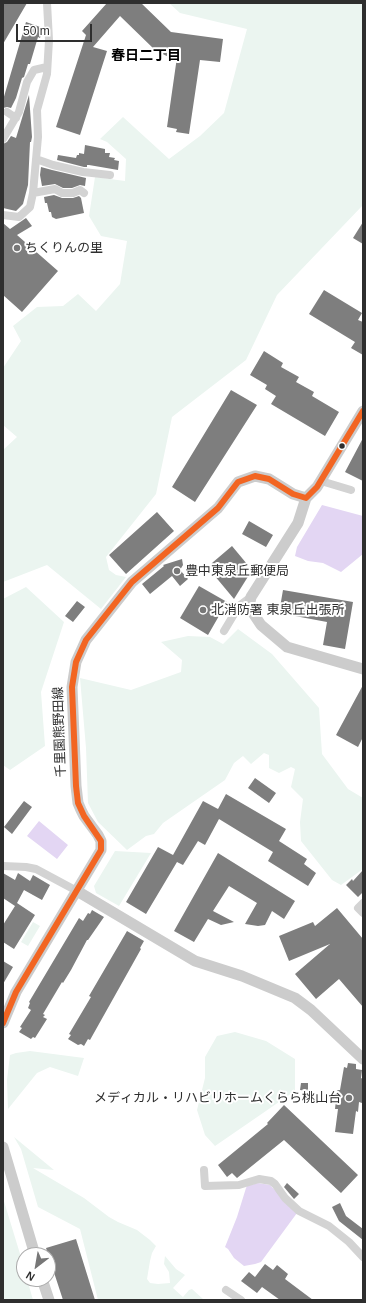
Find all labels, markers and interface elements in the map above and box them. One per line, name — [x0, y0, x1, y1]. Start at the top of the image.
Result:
scale bar — [18, 16, 94, 42]
text: 50 m — [23, 24, 50, 38]
district label: 春日二丁目 — [111, 48, 181, 64]
place label: ちくりんの里 — [25, 240, 103, 256]
marker: ちくりんの里 — [12, 243, 22, 253]
unlabelled marker — [337, 441, 347, 451]
place label: 豊中東泉丘郵便局 — [185, 563, 289, 579]
marker: 豊中東泉丘郵便局 — [172, 566, 182, 576]
place label: 北消防署 東泉丘出張所 — [211, 602, 345, 618]
marker: 北消防署 東泉丘出張所 — [198, 605, 208, 615]
street label: 千里園熊野田線 — [51, 686, 69, 778]
place label: メディカル・リハビリホームくらら桃山台 — [94, 1090, 341, 1106]
marker: メディカル・リハビリホームくらら桃山台 — [344, 1093, 354, 1103]
north arrow — [16, 1247, 56, 1287]
text: N — [24, 1269, 37, 1284]

